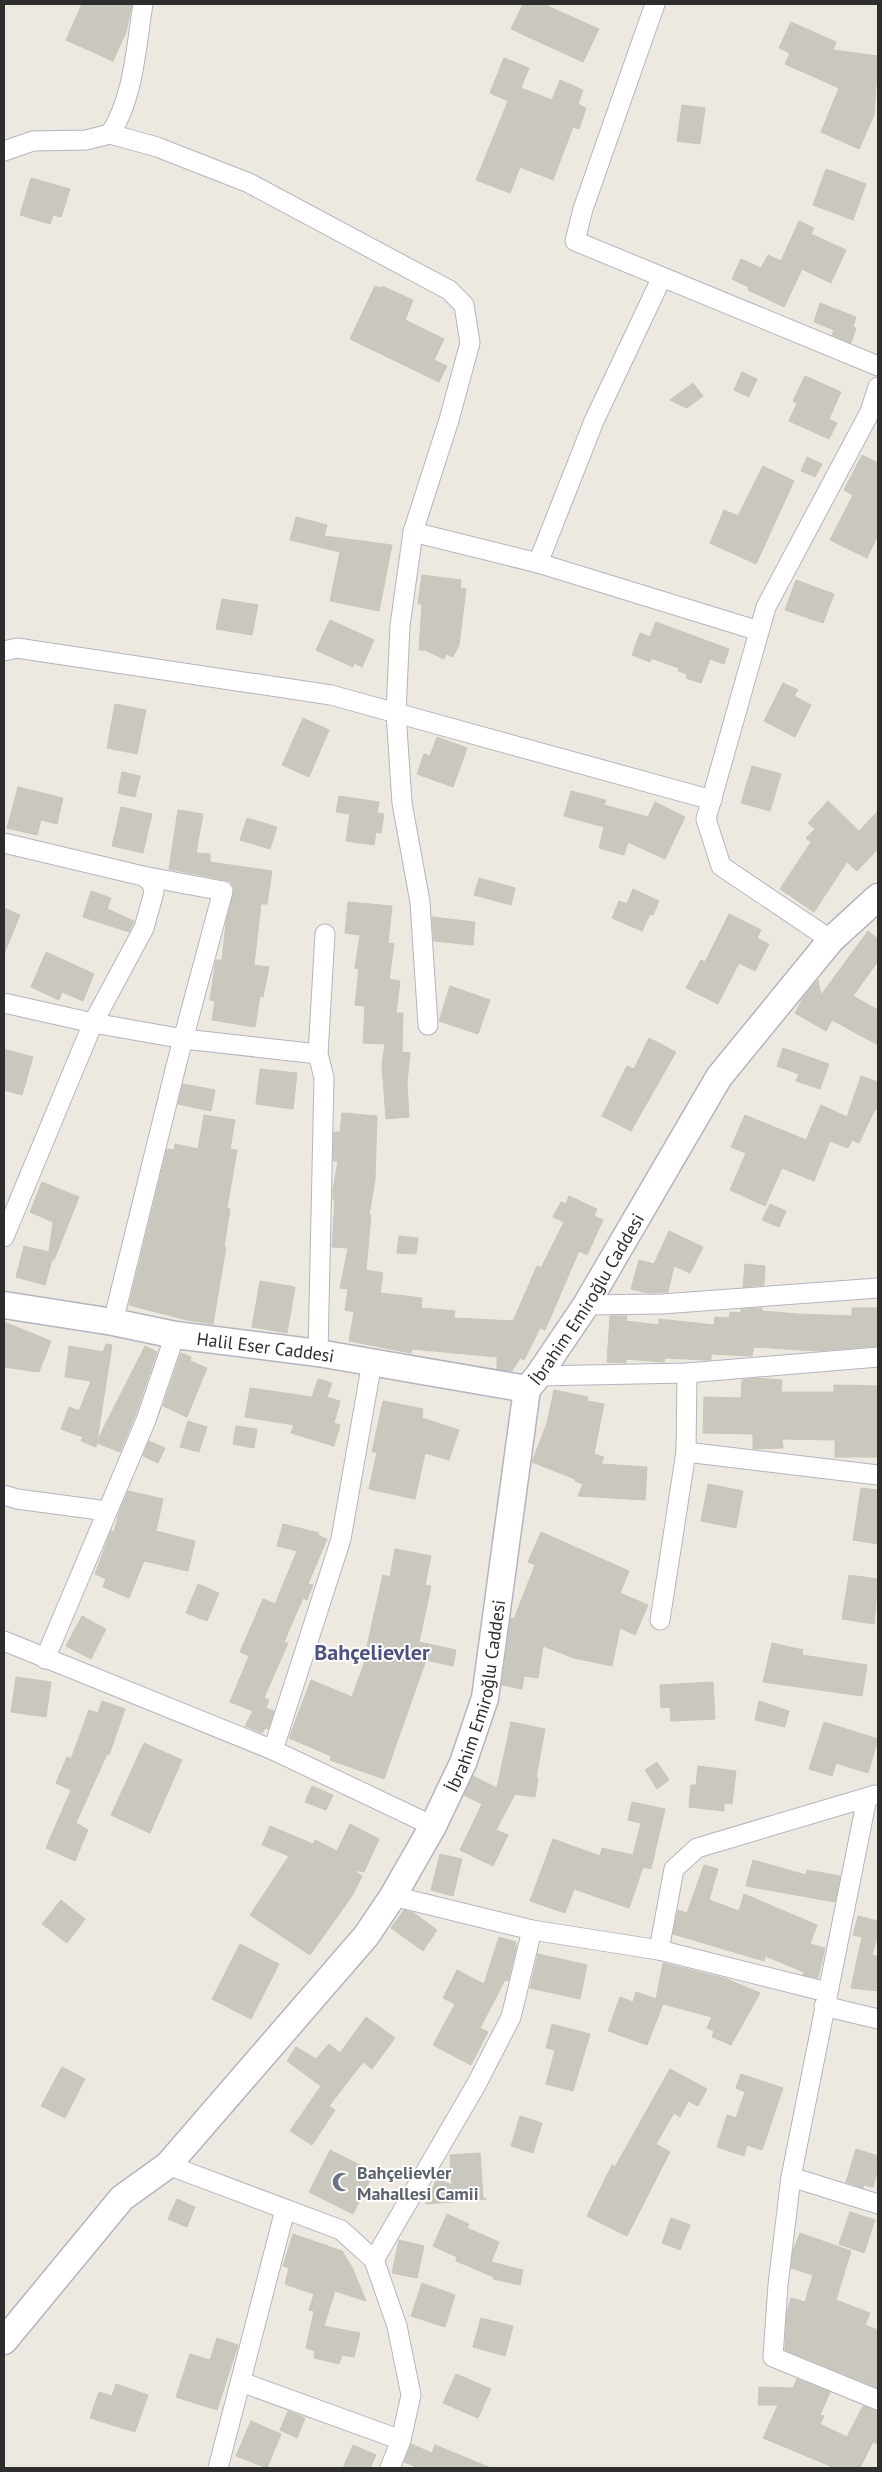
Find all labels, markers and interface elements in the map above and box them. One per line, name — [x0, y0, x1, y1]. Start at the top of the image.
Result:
street label: İbrahim Emiroğlu Caddesi — [524, 1209, 649, 1390]
street label: Halil Eser Caddesi — [196, 1326, 336, 1367]
street label: İbrahim Emiroğlu Caddesi — [439, 1598, 510, 1796]
district label: Bahçelievler — [314, 1638, 430, 1666]
place label: Bahçelievler Mahallesi Camii — [357, 2161, 479, 2205]
mosque icon: Bahçelievler Mahallesi Camii — [331, 2171, 353, 2193]

